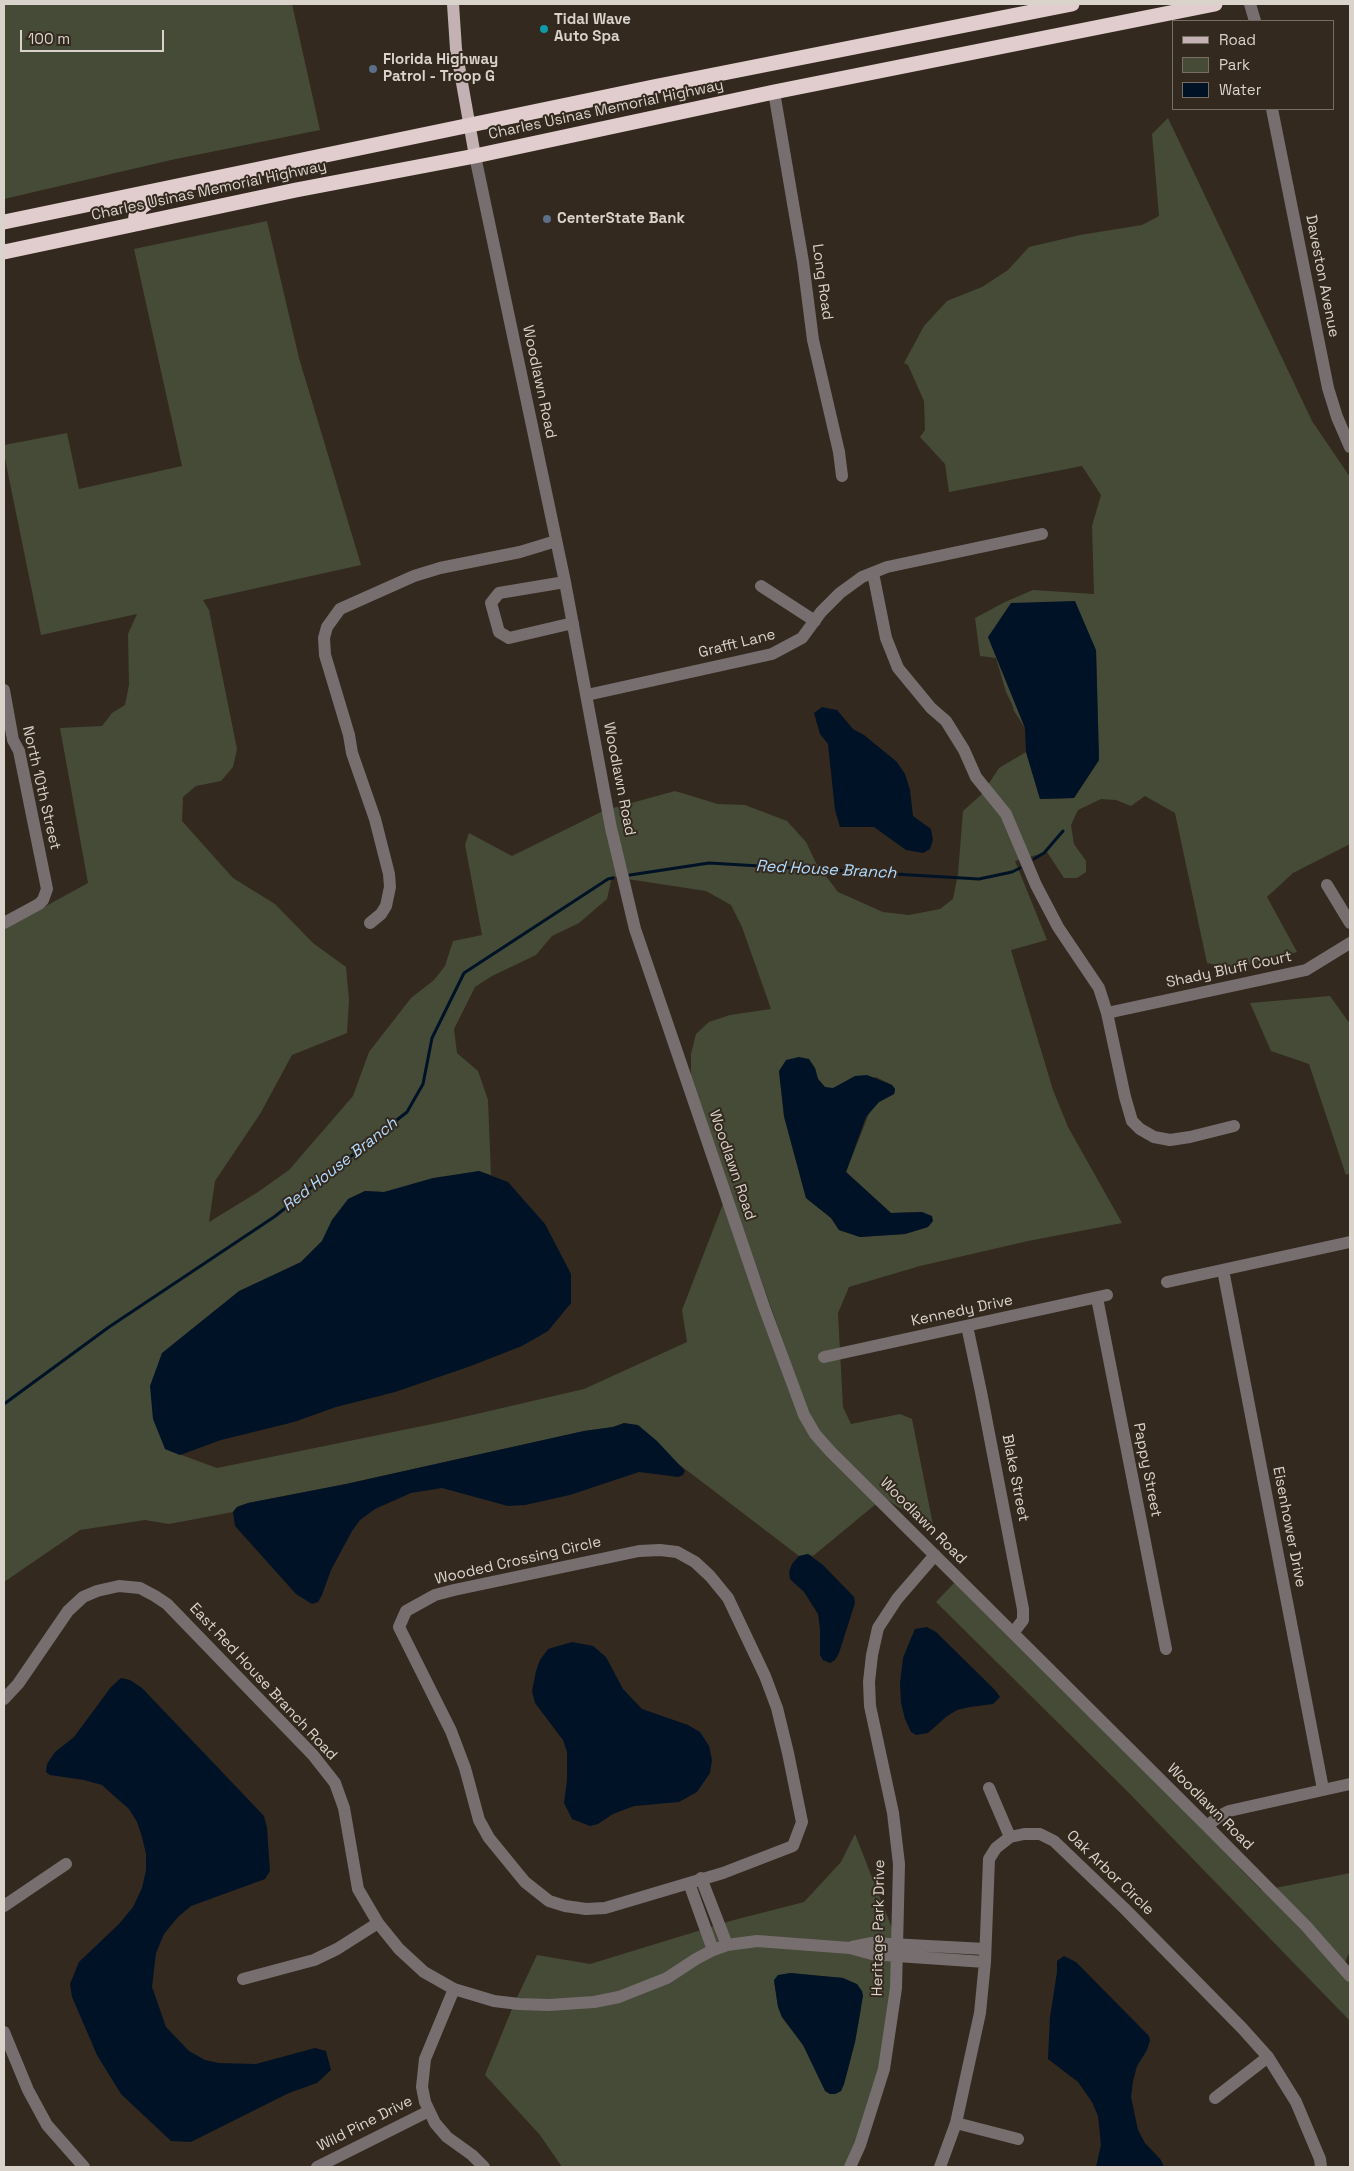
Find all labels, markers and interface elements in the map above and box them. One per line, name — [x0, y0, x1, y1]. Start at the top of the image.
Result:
place label: Tidal Wave Auto Spa — [554, 11, 631, 46]
scale bar — [22, 20, 166, 52]
legend — [1172, 20, 1334, 110]
marker: Tidal Wave Auto Spa — [538, 23, 550, 35]
text: 100 m — [28, 29, 70, 48]
text: Road — [1219, 30, 1256, 49]
place label: Florida Highway Patrol - Troop G — [383, 51, 498, 86]
text: Park — [1219, 55, 1250, 74]
marker: Florida Highway Patrol - Troop G — [367, 63, 379, 75]
street label: Charles Usinas Memorial Highway — [487, 76, 725, 144]
text: Water — [1219, 80, 1261, 99]
street label: Charles Usinas Memorial Highway — [90, 157, 328, 225]
place label: CenterState Bank — [557, 210, 685, 228]
marker: CenterState Bank — [541, 213, 553, 225]
street label: Daveston Avenue — [1301, 213, 1343, 339]
street label: Long Road — [808, 243, 836, 321]
street label: Woodlawn Road — [518, 324, 560, 440]
street label: Grafft Lane — [697, 626, 777, 662]
street label: Woodlawn Road — [599, 721, 639, 837]
street label: North 10th Street — [18, 724, 64, 852]
water label: Red House Branch — [755, 857, 897, 883]
street label: Shady Bluff Court — [1164, 948, 1294, 992]
street label: Woodlawn Road — [705, 1108, 759, 1222]
water label: Red House Branch — [279, 1114, 401, 1216]
street label: Kennedy Drive — [909, 1291, 1015, 1331]
street label: Pappy Street — [1129, 1421, 1165, 1519]
street label: Blake Street — [998, 1433, 1032, 1523]
street label: Eisenhower Drive — [1268, 1465, 1310, 1589]
street label: Woodlawn Road — [876, 1474, 970, 1568]
street label: Wooded Crossing Circle — [433, 1533, 603, 1589]
street label: East Red House Branch Road — [185, 1600, 341, 1764]
street label: Woodlawn Road — [1163, 1760, 1257, 1854]
street label: Oak Arbor Circle — [1063, 1827, 1157, 1919]
street label: Heritage Park Drive — [869, 1860, 889, 1996]
street label: Wild Pine Drive — [314, 2092, 416, 2156]

